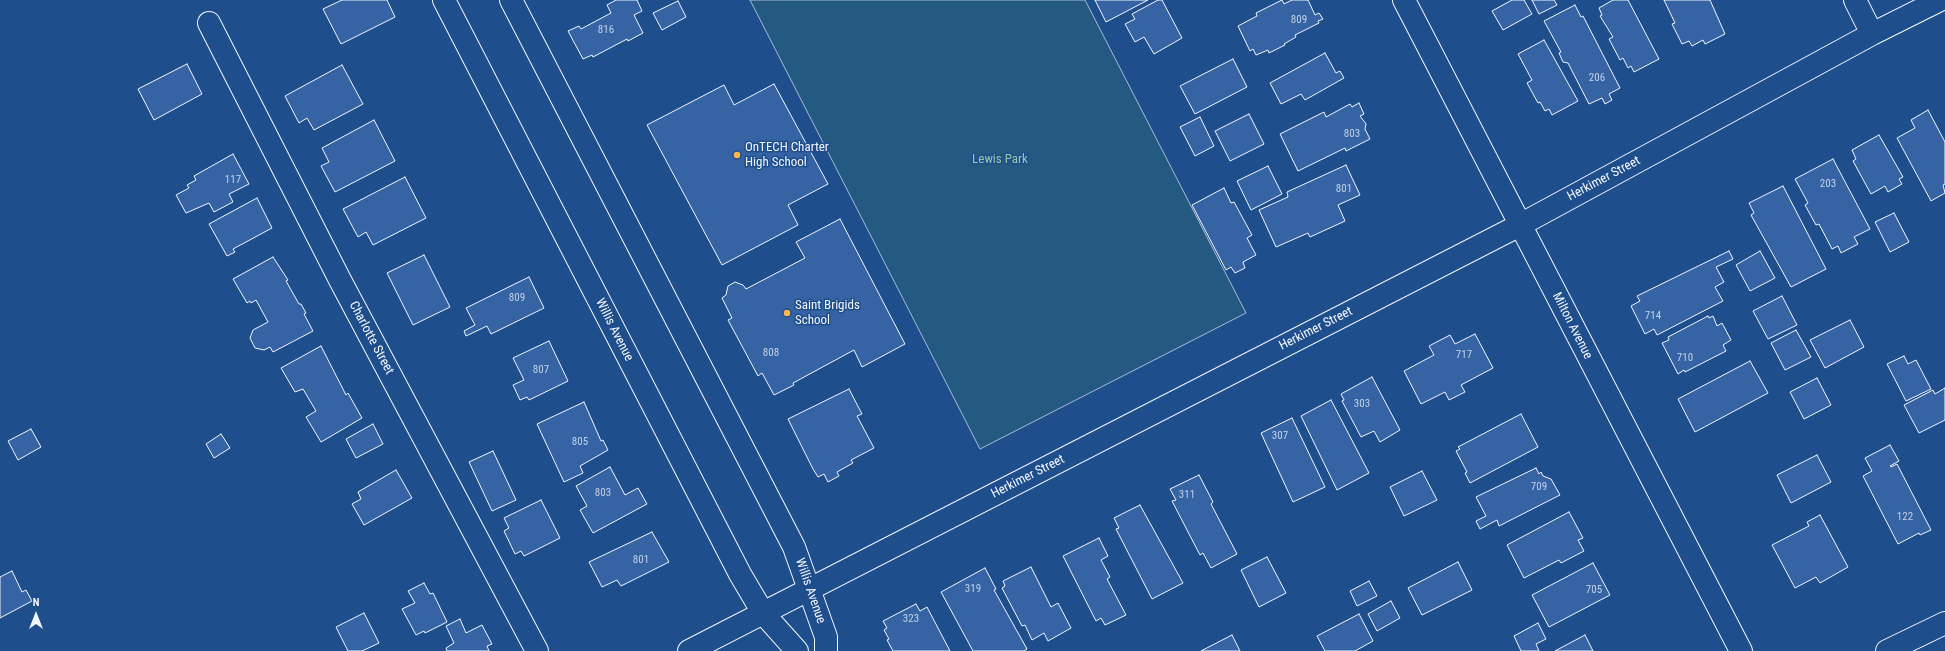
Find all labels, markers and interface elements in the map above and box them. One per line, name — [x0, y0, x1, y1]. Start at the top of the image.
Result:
house number: 809 — [1291, 13, 1307, 27]
house number: 816 — [598, 23, 614, 37]
house number: 206 — [1589, 71, 1605, 85]
house number: 803 — [1344, 127, 1360, 141]
place label: OnTECH Charter High School — [745, 140, 829, 171]
marker: OnTECH Charter High School — [732, 150, 742, 160]
park label: Lewis Park — [972, 152, 1028, 168]
street label: Herkimer Street — [1565, 153, 1643, 205]
house number: 117 — [225, 173, 241, 187]
house number: 203 — [1820, 177, 1836, 191]
house number: 801 — [1336, 182, 1352, 196]
street label: Milton Avenue — [1549, 290, 1595, 362]
house number: 809 — [509, 291, 525, 305]
street label: Willis Avenue — [592, 296, 636, 364]
place label: Saint Brigids School — [795, 298, 860, 329]
street label: Charlotte Street — [345, 299, 397, 377]
street label: Herkimer Street — [1277, 304, 1355, 354]
marker: Saint Brigids School — [782, 308, 792, 318]
house number: 714 — [1645, 309, 1661, 323]
house number: 808 — [763, 346, 779, 360]
house number: 717 — [1456, 348, 1472, 362]
house number: 710 — [1677, 351, 1693, 365]
house number: 807 — [533, 363, 549, 377]
house number: 303 — [1354, 397, 1370, 411]
house number: 307 — [1272, 429, 1288, 443]
house number: 805 — [572, 435, 588, 449]
street label: Herkimer Street — [989, 452, 1067, 502]
house number: 709 — [1531, 480, 1547, 494]
house number: 803 — [595, 486, 611, 500]
house number: 311 — [1179, 488, 1195, 502]
house number: 122 — [1897, 510, 1913, 524]
house number: 801 — [633, 553, 649, 567]
street label: Willis Avenue — [792, 556, 828, 626]
house number: 319 — [965, 582, 981, 596]
house number: 705 — [1586, 583, 1602, 597]
north arrow — [16, 595, 56, 635]
text: N — [33, 596, 39, 609]
house number: 323 — [903, 612, 919, 626]

